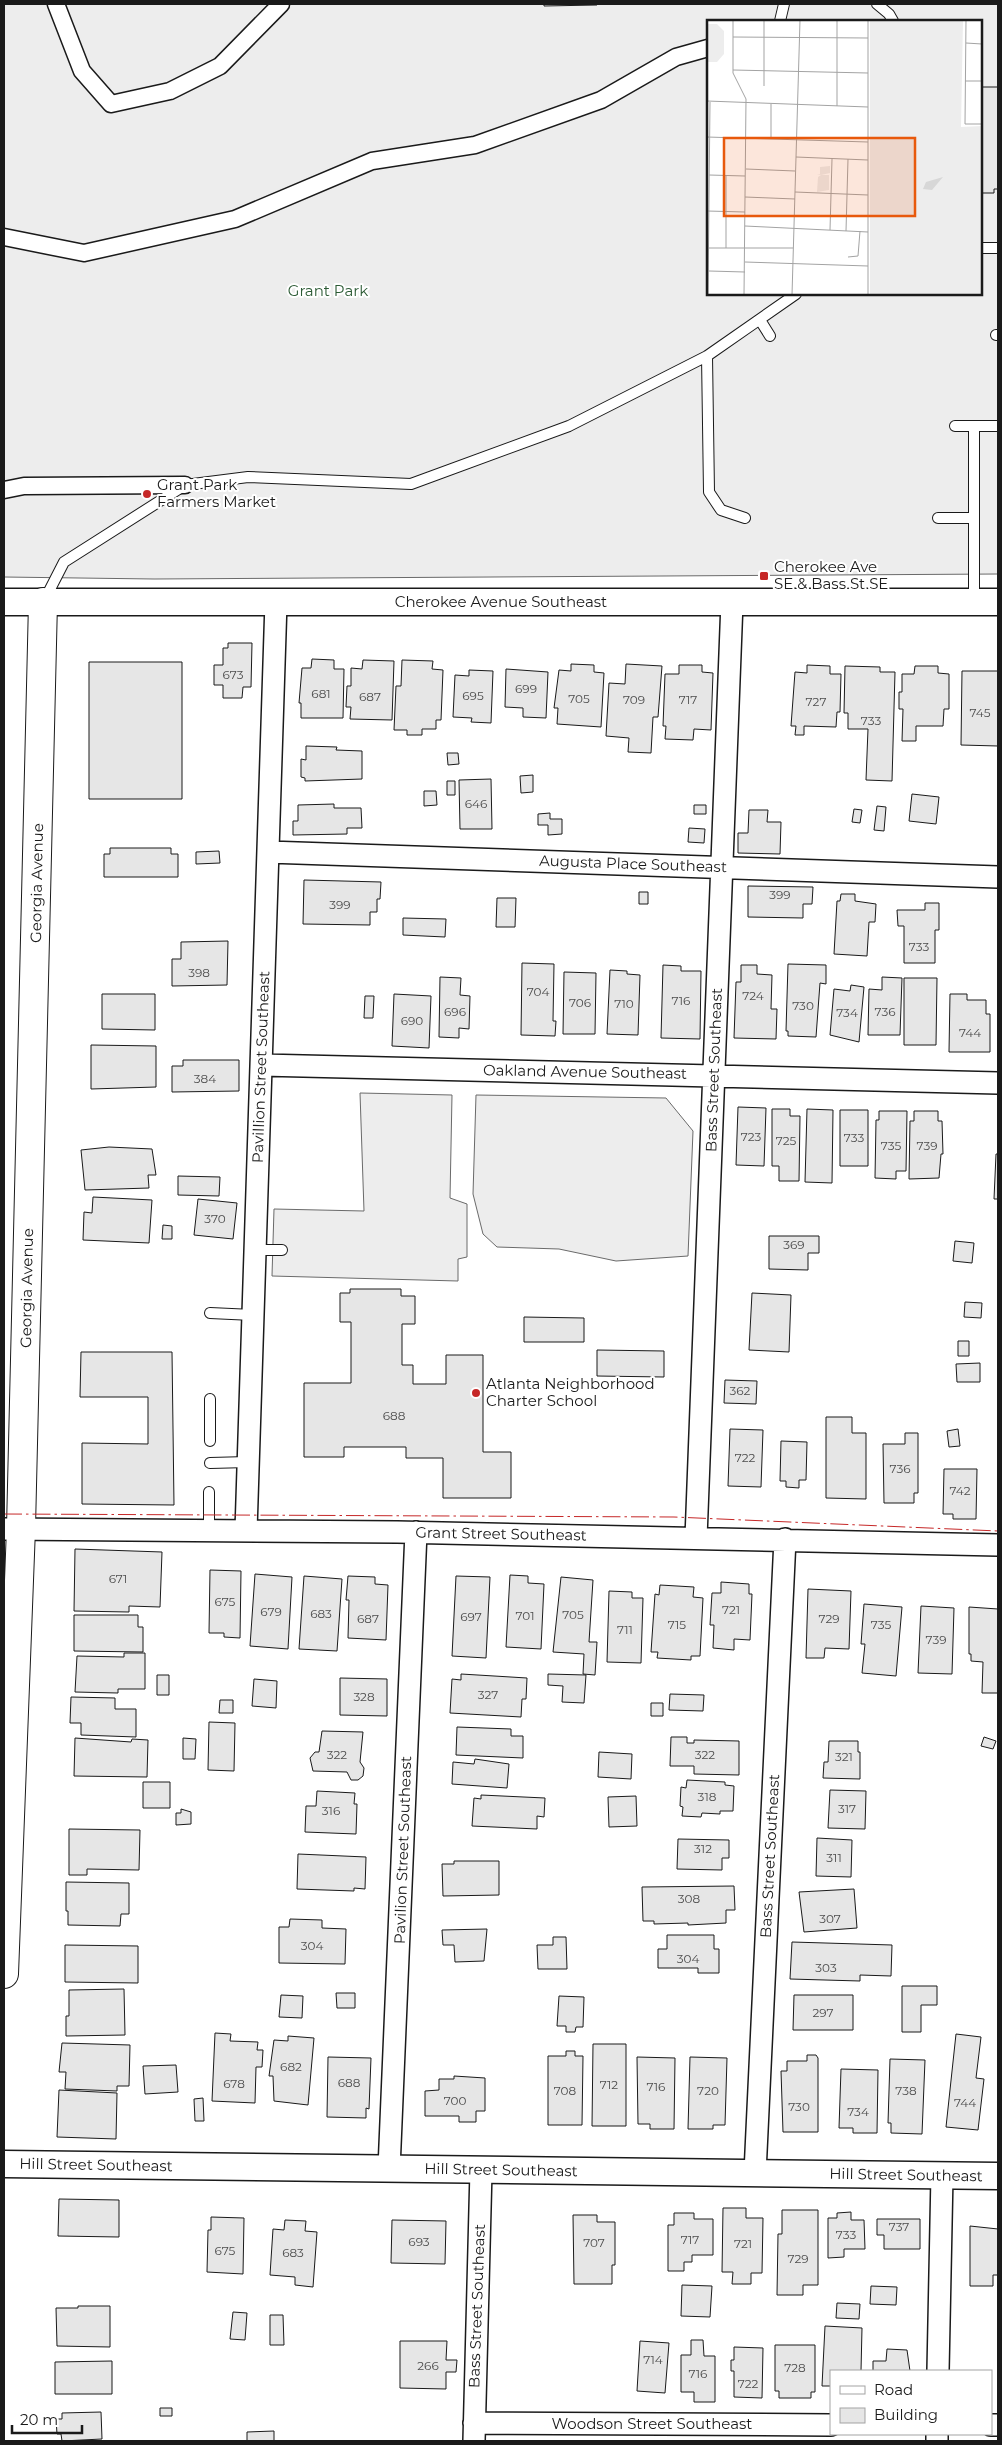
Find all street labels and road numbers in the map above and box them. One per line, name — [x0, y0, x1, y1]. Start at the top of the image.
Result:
street label: Cherokee Avenue Southeast — [395, 592, 607, 611]
street label: Georgia Avenue — [26, 823, 47, 943]
street label: Augusta Place Southeast — [539, 851, 727, 876]
street label: Pavillion Street Southeast — [248, 971, 273, 1163]
street label: Bass Street Southeast — [701, 988, 726, 1152]
street label: Oakland Avenue Southeast — [483, 1060, 687, 1083]
street label: Georgia Avenue — [16, 1228, 37, 1348]
street label: Grant Street Southeast — [415, 1523, 587, 1544]
street label: Pavilion Street Southeast — [390, 1756, 415, 1944]
street label: Bass Street Southeast — [756, 1774, 783, 1938]
street label: Hill Street Southeast — [19, 2154, 173, 2175]
street label: Hill Street Southeast — [424, 2159, 578, 2180]
street label: Hill Street Southeast — [829, 2164, 983, 2185]
street label: Bass Street Southeast — [464, 2224, 489, 2388]
street label: Woodson Street Southeast — [552, 2414, 752, 2433]

